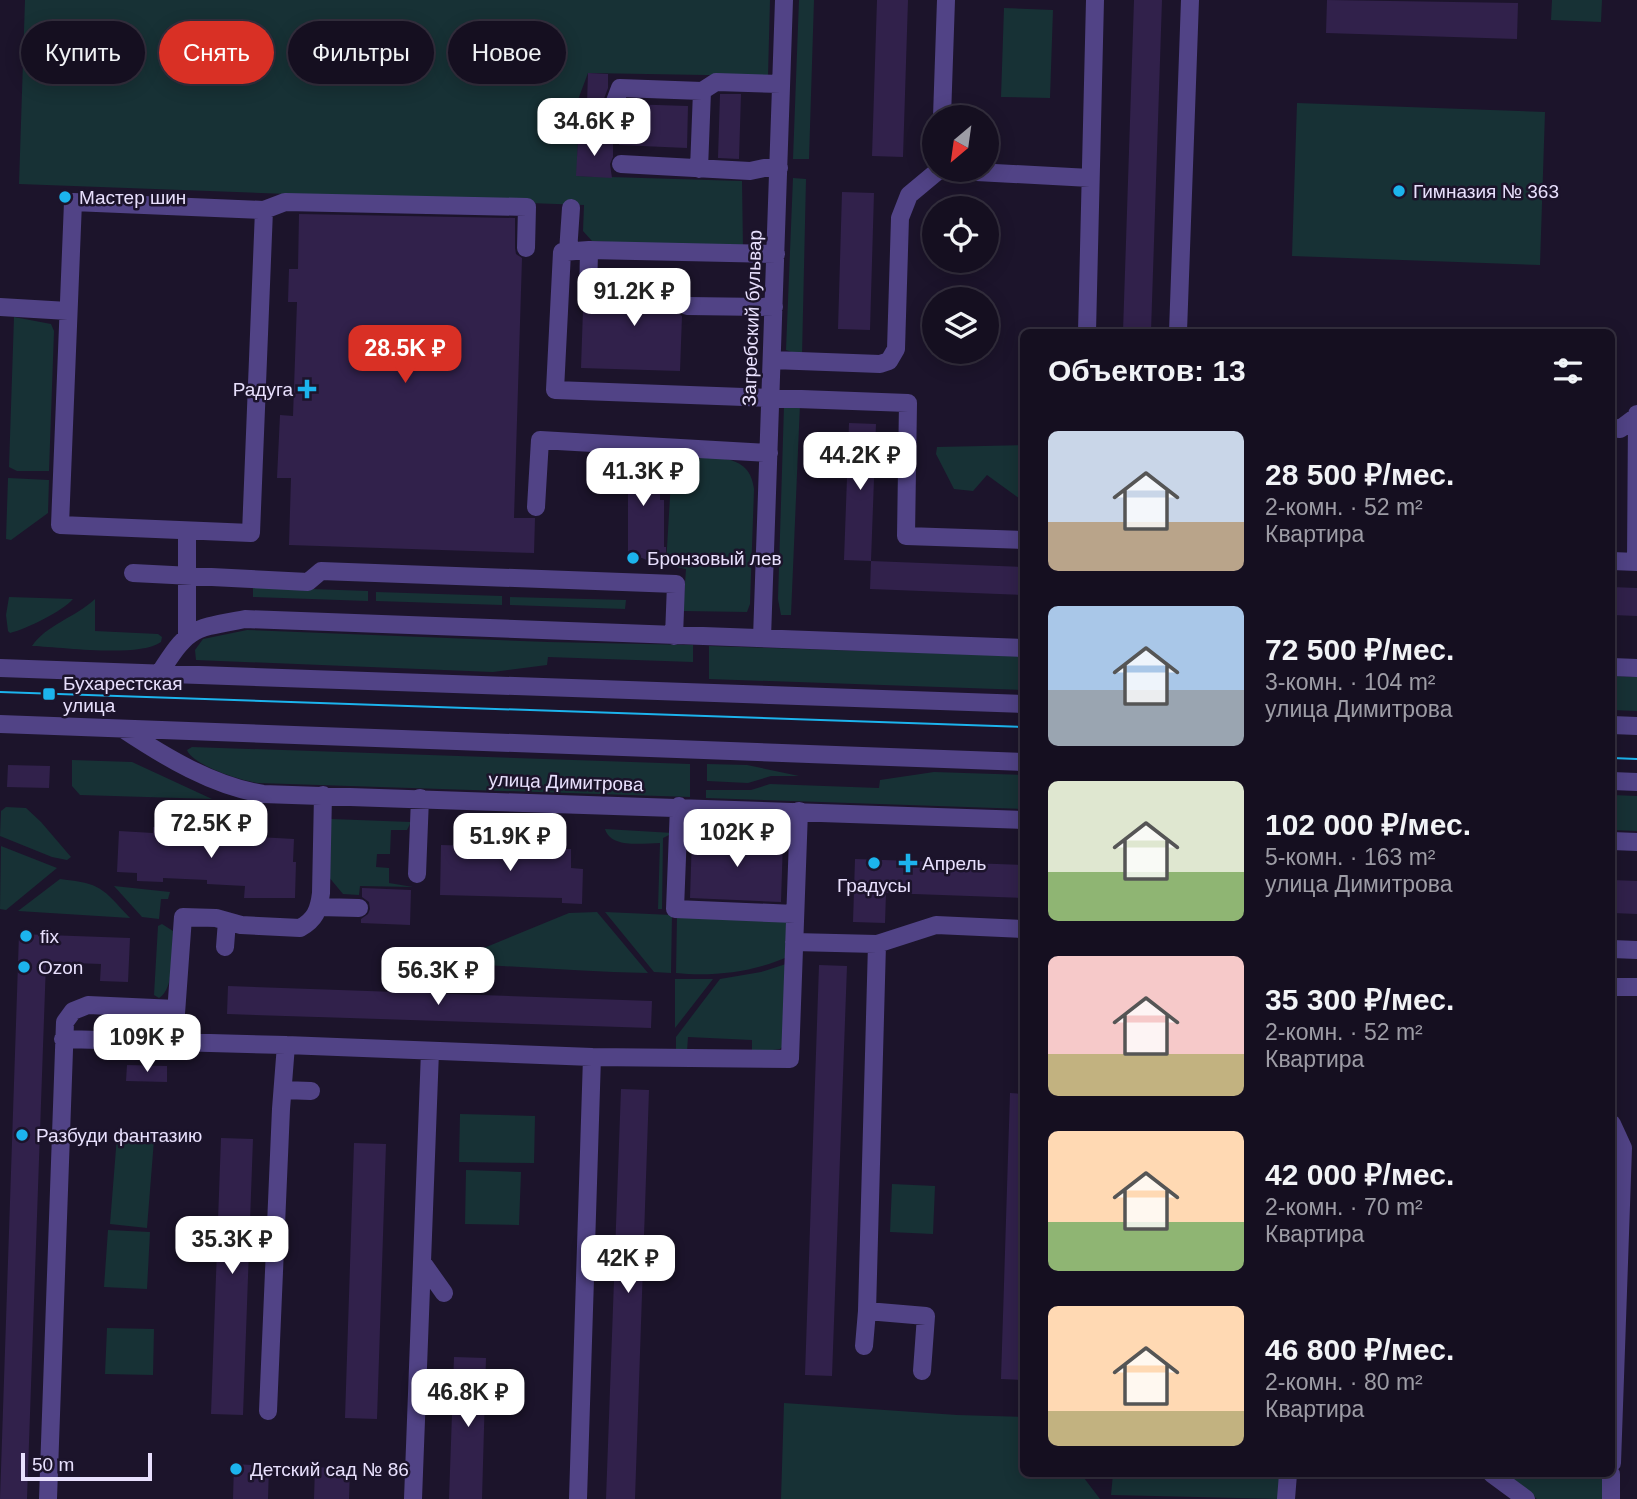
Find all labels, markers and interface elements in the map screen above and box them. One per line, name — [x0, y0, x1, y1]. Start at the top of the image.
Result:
chip: Купить — [21, 21, 145, 84]
chip: Снять — [159, 21, 274, 84]
chip: Фильтры — [288, 21, 434, 84]
chip: Новое — [448, 21, 566, 84]
pin: 34.6K ₽ — [529, 99, 659, 158]
north arrow — [922, 105, 999, 182]
map controls — [922, 105, 999, 364]
text: 34.6K ₽ — [553, 108, 635, 134]
place label: Гимназия № 363 — [1413, 181, 1559, 202]
marker: Гимназия № 363 — [1391, 183, 1407, 199]
place label: Мастер шин — [79, 187, 186, 208]
marker: Мастер шин — [57, 189, 73, 205]
button: locate — [922, 196, 999, 273]
street label: Загребский бульвар — [738, 229, 766, 407]
pin: 91.2K ₽ — [569, 268, 699, 328]
text: 91.2K ₽ — [593, 278, 675, 304]
button: layers — [922, 287, 999, 364]
pin: 28.5K ₽ — [340, 326, 470, 385]
text: 28.5K ₽ — [364, 335, 446, 361]
icon: filters — [1549, 352, 1587, 390]
text: Объектов: 13 — [1048, 354, 1246, 387]
place label: Радуга — [233, 379, 293, 400]
marker: Радуга — [299, 381, 315, 397]
pin: 44.2K ₽ — [795, 433, 925, 492]
text: 44.2K ₽ — [819, 442, 901, 468]
pin: 41.3K ₽ — [578, 448, 708, 508]
text: 41.3K ₽ — [602, 458, 684, 484]
text: 28 500 ₽/мес. — [1265, 458, 1454, 491]
icon: home — [1104, 459, 1188, 543]
text: 2-комн. · 52 m² — [1265, 494, 1423, 520]
text: Квартира — [1265, 521, 1364, 547]
place label: Бронзовый лев — [647, 548, 782, 569]
marker: Бронзовый лев — [625, 550, 641, 566]
text: 72 500 ₽/мес. — [1265, 633, 1454, 666]
icon: home — [1104, 634, 1188, 718]
text: 3-комн. · 104 m² — [1265, 669, 1436, 695]
place label: Бухарестская улица — [63, 673, 183, 716]
marker: Бухарестская улица — [41, 686, 57, 702]
text: улица Димитрова — [1265, 696, 1453, 722]
street label: улица Димитрова — [488, 769, 644, 795]
pin: 72.5K ₽ — [146, 800, 276, 860]
text: 102 000 ₽/мес. — [1265, 808, 1471, 841]
icon: home — [1104, 809, 1188, 893]
text: 72.5K ₽ — [170, 810, 252, 836]
pin: 102K ₽ — [680, 810, 794, 869]
pin: 51.9K ₽ — [445, 814, 575, 873]
text: 102K ₽ — [700, 819, 774, 845]
text: 51.9K ₽ — [469, 823, 551, 849]
text: 5-комн. · 163 m² — [1265, 844, 1436, 870]
place label: Апрель — [922, 853, 987, 874]
marker: Градусы — [866, 855, 882, 871]
marker: Апрель — [900, 855, 916, 871]
text: улица Димитрова — [1265, 871, 1453, 897]
place label: Градусы — [837, 875, 911, 896]
place label: fix — [40, 926, 60, 947]
marker: fix — [18, 928, 34, 944]
pin: 56.3K ₽ — [373, 948, 503, 1007]
place label: Ozon — [38, 957, 83, 978]
text: 56.3K ₽ — [397, 957, 479, 983]
marker: Ozon — [16, 959, 32, 975]
text: 35 300 ₽/мес. — [1265, 983, 1454, 1016]
icon: home — [1104, 984, 1188, 1068]
pin: 109K ₽ — [90, 1014, 204, 1074]
text: 2-комн. · 52 m² — [1265, 1019, 1423, 1045]
text: 109K ₽ — [110, 1024, 184, 1050]
text: Квартира — [1265, 1046, 1364, 1072]
place label: Разбуди фантазию — [36, 1125, 202, 1146]
marker: Разбуди фантазию — [14, 1127, 30, 1143]
text: 42 000 ₽/мес. — [1265, 1158, 1454, 1191]
icon: home — [1104, 1159, 1188, 1243]
text: 2-комн. · 70 m² — [1265, 1194, 1423, 1220]
pin: 35.3K ₽ — [167, 1216, 297, 1276]
text: Квартира — [1265, 1221, 1364, 1247]
text: 35.3K ₽ — [191, 1226, 273, 1252]
pin: 42K ₽ — [579, 1236, 677, 1295]
text: 42K ₽ — [597, 1245, 659, 1271]
text: 46 800 ₽/мес. — [1265, 1333, 1454, 1366]
icon: home — [1104, 1334, 1188, 1418]
text: 2-комн. · 80 m² — [1265, 1369, 1423, 1395]
pin: 46.8K ₽ — [403, 1370, 533, 1429]
text: 46.8K ₽ — [427, 1379, 509, 1405]
text: Квартира — [1265, 1396, 1364, 1422]
scale bar — [21, 1450, 152, 1482]
text: 50 m — [32, 1454, 74, 1475]
place label: Детский сад № 86 — [250, 1459, 409, 1480]
marker: Детский сад № 86 — [228, 1461, 244, 1477]

